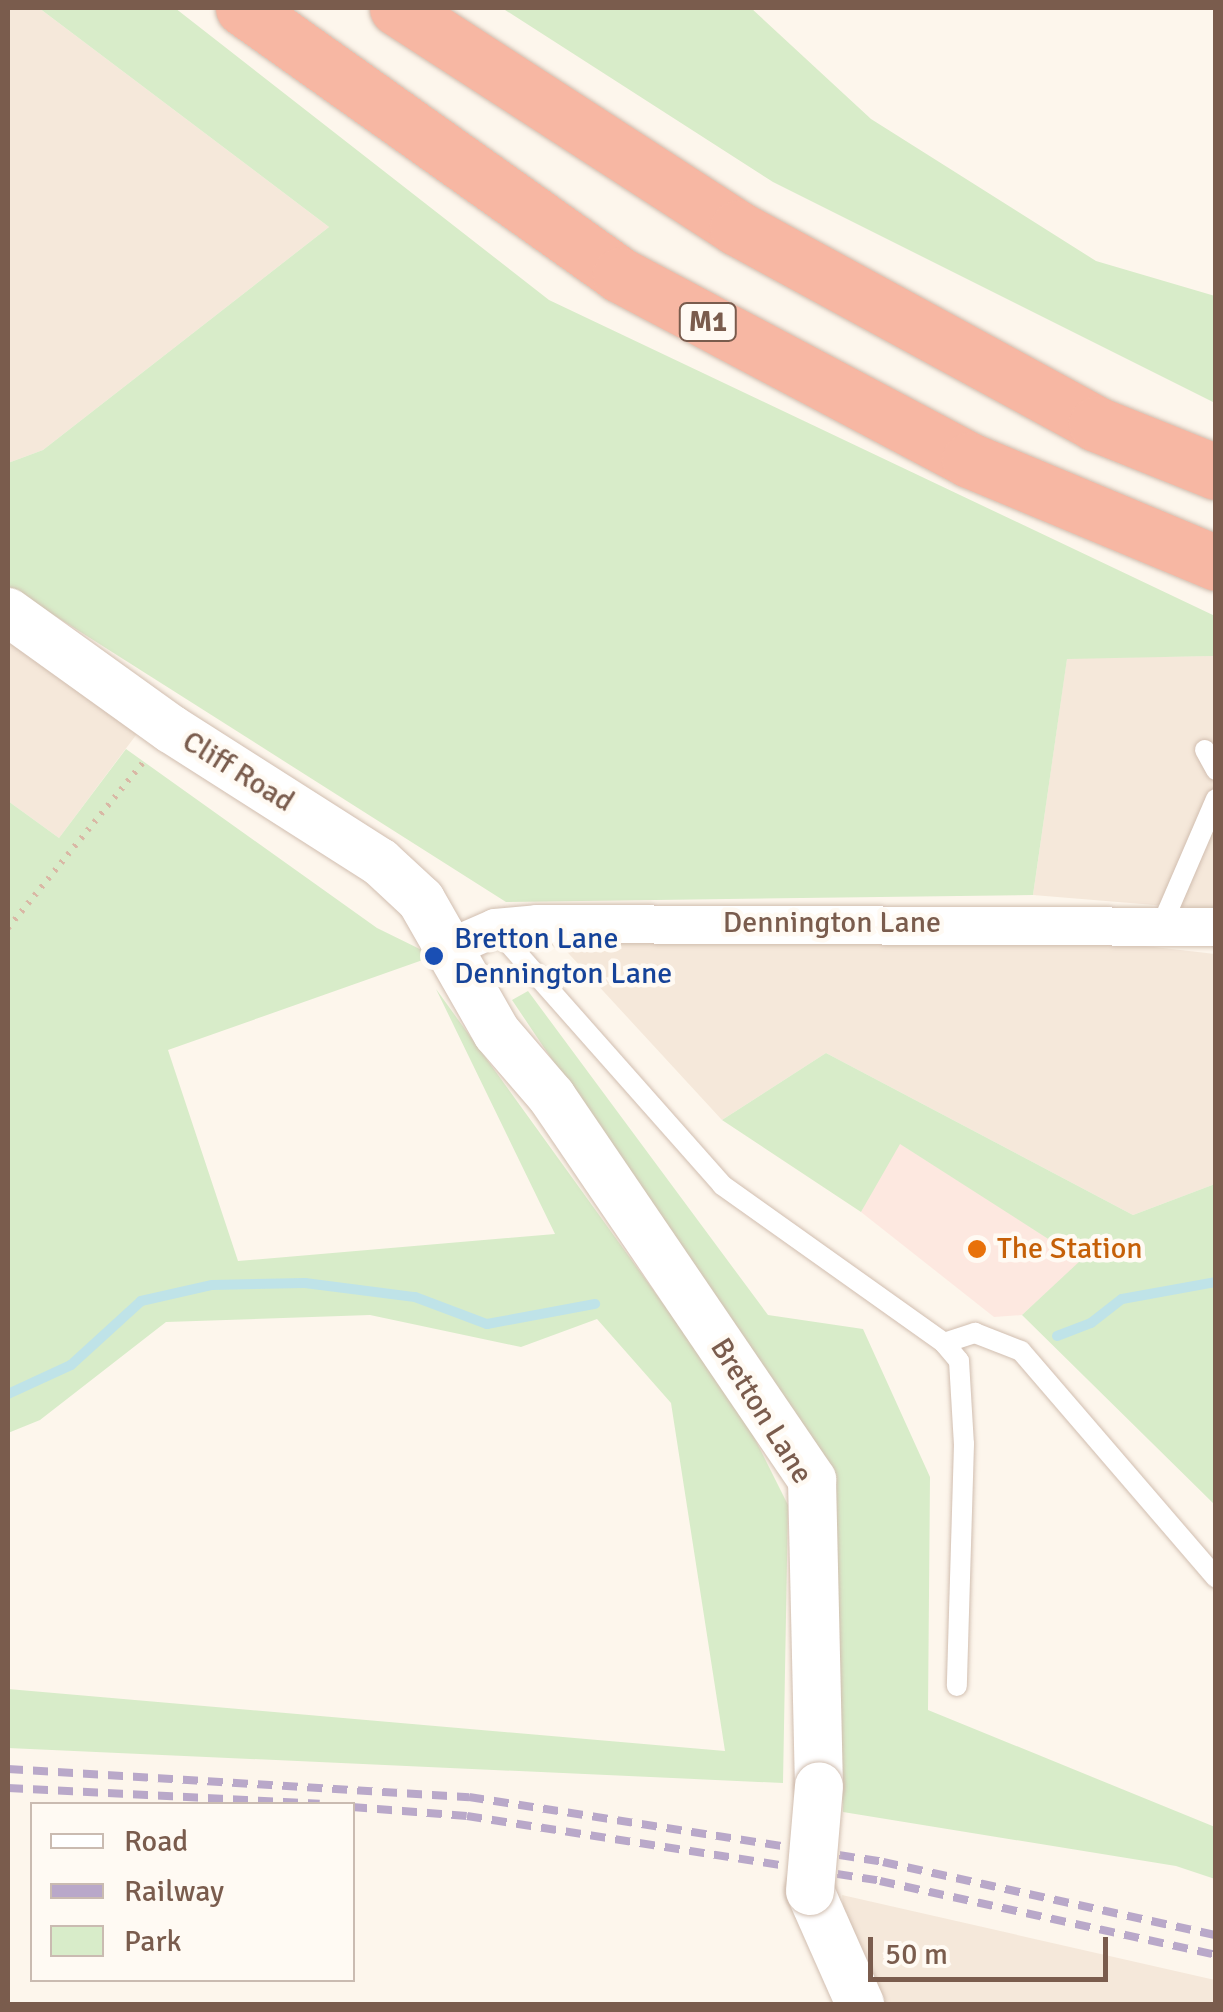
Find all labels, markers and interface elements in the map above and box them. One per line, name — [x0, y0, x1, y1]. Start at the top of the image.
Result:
road number: M1 — [678, 299, 738, 345]
street label: Cliff Road — [176, 724, 300, 820]
street label: Dennington Lane — [723, 905, 941, 941]
place label: Bretton Lane Dennington Lane — [454, 921, 672, 992]
marker: Bretton Lane Dennington Lane — [423, 945, 445, 967]
place label: The Station — [997, 1231, 1143, 1267]
marker: The Station — [966, 1238, 988, 1260]
street label: Bretton Lane — [702, 1332, 820, 1490]
legend — [30, 1802, 355, 1982]
text: Road — [124, 1823, 188, 1860]
text: Railway — [124, 1873, 224, 1910]
scale bar — [873, 1917, 1113, 1979]
text: Park — [124, 1923, 182, 1960]
text: 50 m — [885, 1936, 948, 1973]

